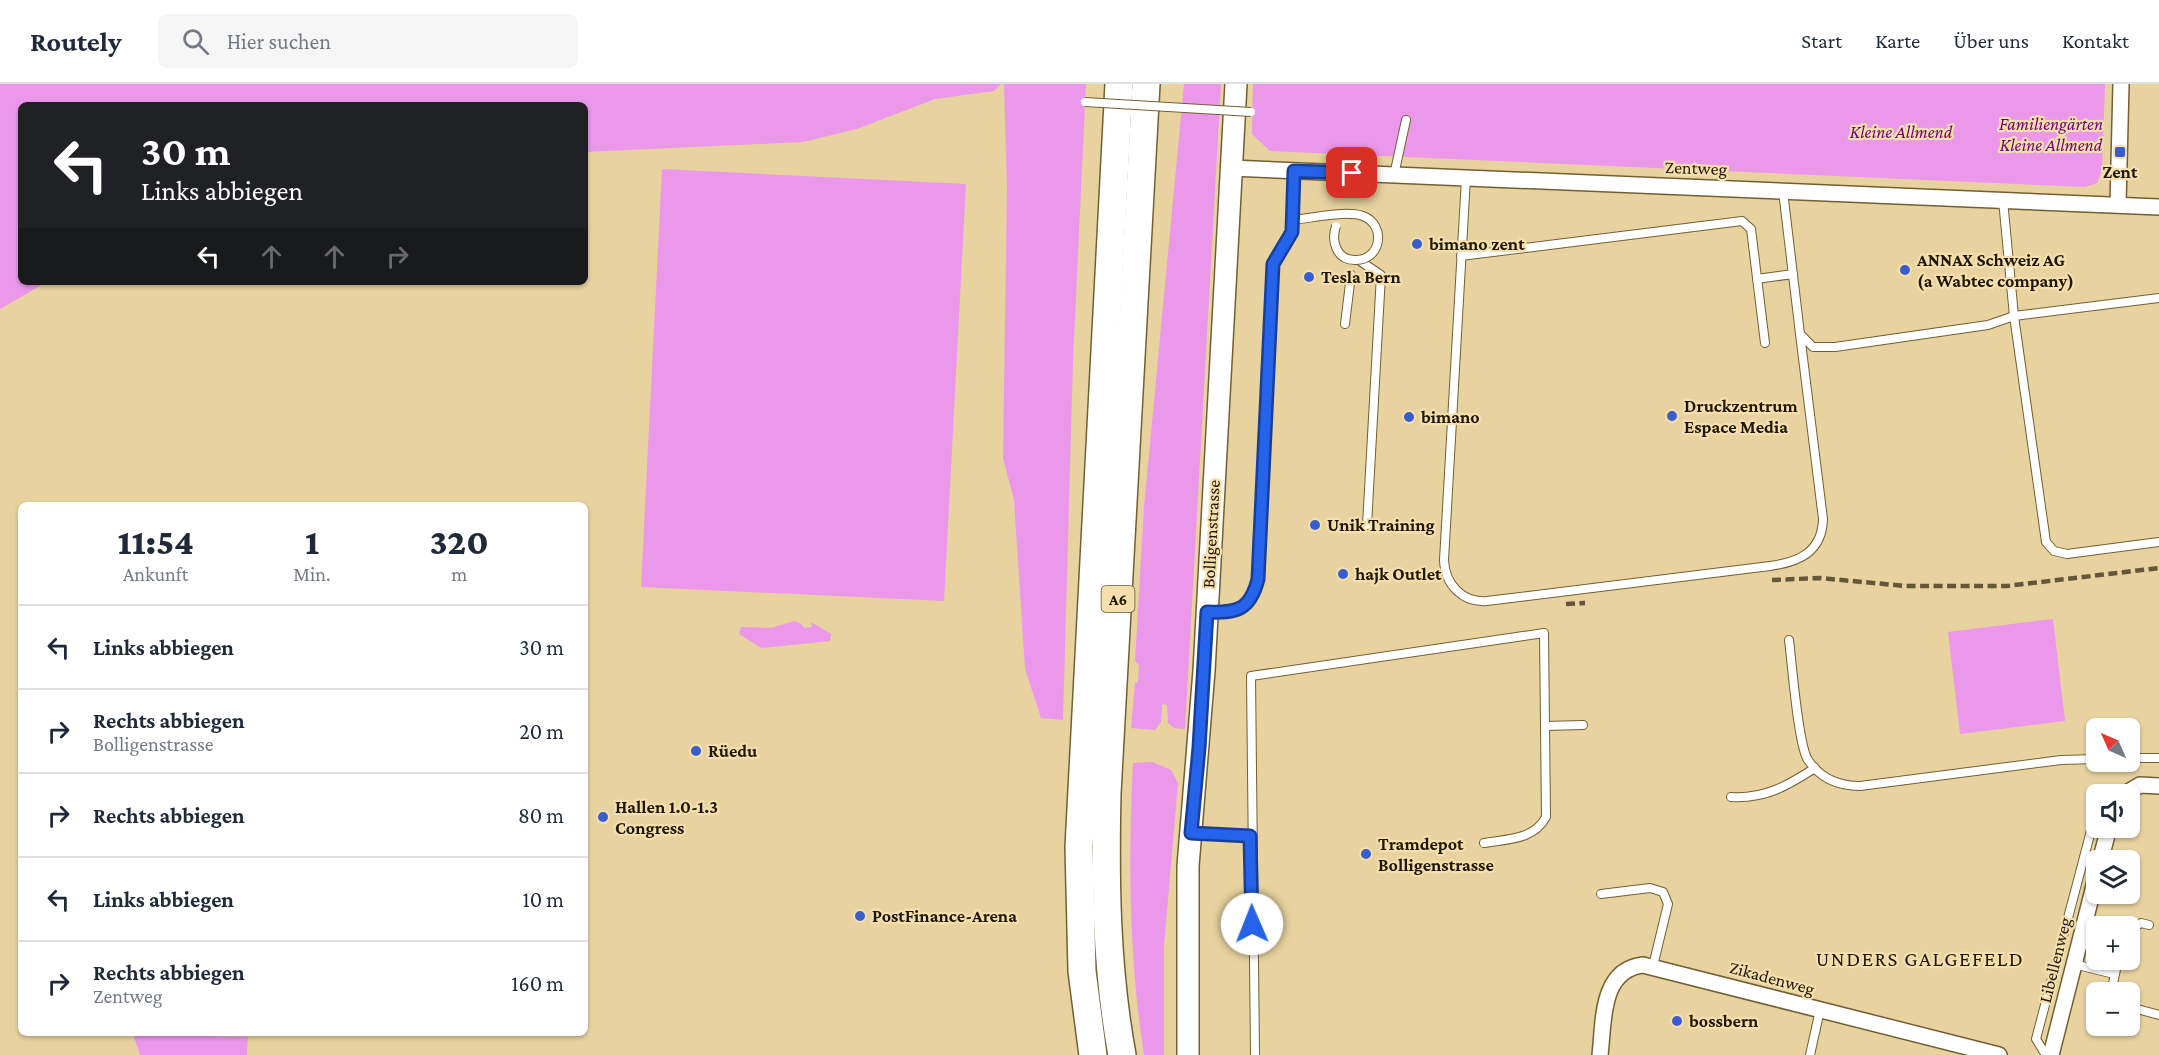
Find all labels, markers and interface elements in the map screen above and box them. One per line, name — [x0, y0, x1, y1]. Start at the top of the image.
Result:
search box — [158, 14, 578, 68]
icon: search — [179, 25, 212, 58]
text: Routely — [30, 26, 122, 57]
text: Hier suchen — [227, 29, 331, 54]
text: Start — [1801, 29, 1842, 53]
text: Karte — [1875, 29, 1920, 53]
text: Über uns — [1953, 29, 2029, 53]
text: Kontakt — [2062, 29, 2129, 53]
park label: Familiengärten Kleine Allmend — [1999, 114, 2103, 155]
park label: Kleine Allmend — [1850, 122, 1953, 142]
icon: left — [42, 126, 120, 204]
text: 30 m — [141, 127, 231, 174]
marker: Zent — [2113, 145, 2127, 159]
pin — [1326, 147, 1377, 198]
icon: arrive — [1335, 156, 1368, 189]
street label: Zentweg — [1664, 157, 1728, 179]
place label: Zent — [2103, 162, 2138, 182]
text: Links abbiegen — [141, 176, 303, 206]
place label: bimano zent — [1428, 234, 1525, 254]
marker: bimano zent — [1410, 237, 1424, 251]
icon: left — [192, 240, 225, 273]
icon: ahead — [255, 240, 288, 273]
icon: ahead — [318, 240, 351, 273]
icon: right — [381, 240, 414, 273]
place label: ANNAX Schweiz AG (a Wabtec company) — [1916, 250, 2074, 292]
marker: ANNAX Schweiz AG (a Wabtec company) — [1898, 263, 1912, 277]
place label: Tesla Bern — [1321, 267, 1401, 287]
marker: Tesla Bern — [1302, 270, 1316, 284]
place label: Druckzentrum Espace Media — [1684, 396, 1798, 437]
place label: bimano — [1420, 407, 1480, 427]
marker: Druckzentrum Espace Media — [1665, 409, 1679, 423]
marker: bimano — [1402, 410, 1416, 424]
street label: Bolligenstrasse — [1198, 479, 1224, 589]
place label: Unik Training — [1327, 515, 1435, 535]
marker: Unik Training — [1308, 518, 1322, 532]
text: 11:54 — [117, 522, 194, 562]
text: 1 — [305, 522, 319, 562]
text: 320 — [430, 522, 489, 562]
text: Ankunft — [123, 563, 188, 585]
text: Min. — [293, 563, 330, 585]
text: m — [451, 563, 467, 585]
place label: hajk Outlet — [1355, 564, 1442, 585]
marker: hajk Outlet — [1336, 567, 1350, 581]
road number: A6 — [1102, 586, 1134, 612]
icon: left — [42, 631, 75, 664]
text: Links abbiegen — [93, 635, 234, 660]
text: 30 m — [519, 635, 564, 660]
text: Rechts abbiegen — [93, 708, 245, 733]
icon: right — [42, 715, 75, 748]
north arrow — [2086, 718, 2140, 772]
map controls — [2086, 718, 2140, 1036]
text: 20 m — [519, 719, 564, 744]
text: Bolligenstrasse — [93, 733, 214, 755]
place label: Rüedu — [708, 741, 758, 761]
marker: Rüedu — [689, 744, 703, 758]
button: sound — [2086, 784, 2140, 838]
place label: Hallen 1.0-1.3 Congress — [615, 797, 718, 838]
icon: right — [42, 799, 75, 832]
text: Rechts abbiegen — [93, 803, 245, 828]
text: 80 m — [518, 803, 564, 828]
marker: Hallen 1.0-1.3 Congress — [596, 810, 610, 824]
place label: Tramdepot Bolligenstrasse — [1378, 834, 1494, 875]
marker: Tramdepot Bolligenstrasse — [1359, 847, 1373, 861]
button: layers — [2086, 850, 2140, 904]
icon: left — [42, 883, 75, 916]
text: Links abbiegen — [93, 887, 234, 912]
text: 10 m — [522, 887, 564, 912]
position arrow — [1220, 892, 1284, 956]
place label: PostFinance-Arena — [872, 906, 1017, 926]
marker: PostFinance-Arena — [853, 909, 867, 923]
street label: Libellenweg — [2035, 915, 2075, 1005]
button: + — [2086, 916, 2140, 970]
district label: UNDERS GALGEFELD — [1816, 947, 2024, 971]
street label: Zikadenweg — [1727, 957, 1817, 999]
text: Rechts abbiegen — [93, 960, 245, 985]
icon: right — [42, 967, 75, 1000]
text: 160 m — [511, 971, 564, 996]
button: − — [2086, 982, 2140, 1036]
text: Zentweg — [93, 985, 162, 1007]
place label: bossbern — [1688, 1011, 1759, 1031]
marker: bossbern — [1670, 1014, 1684, 1028]

